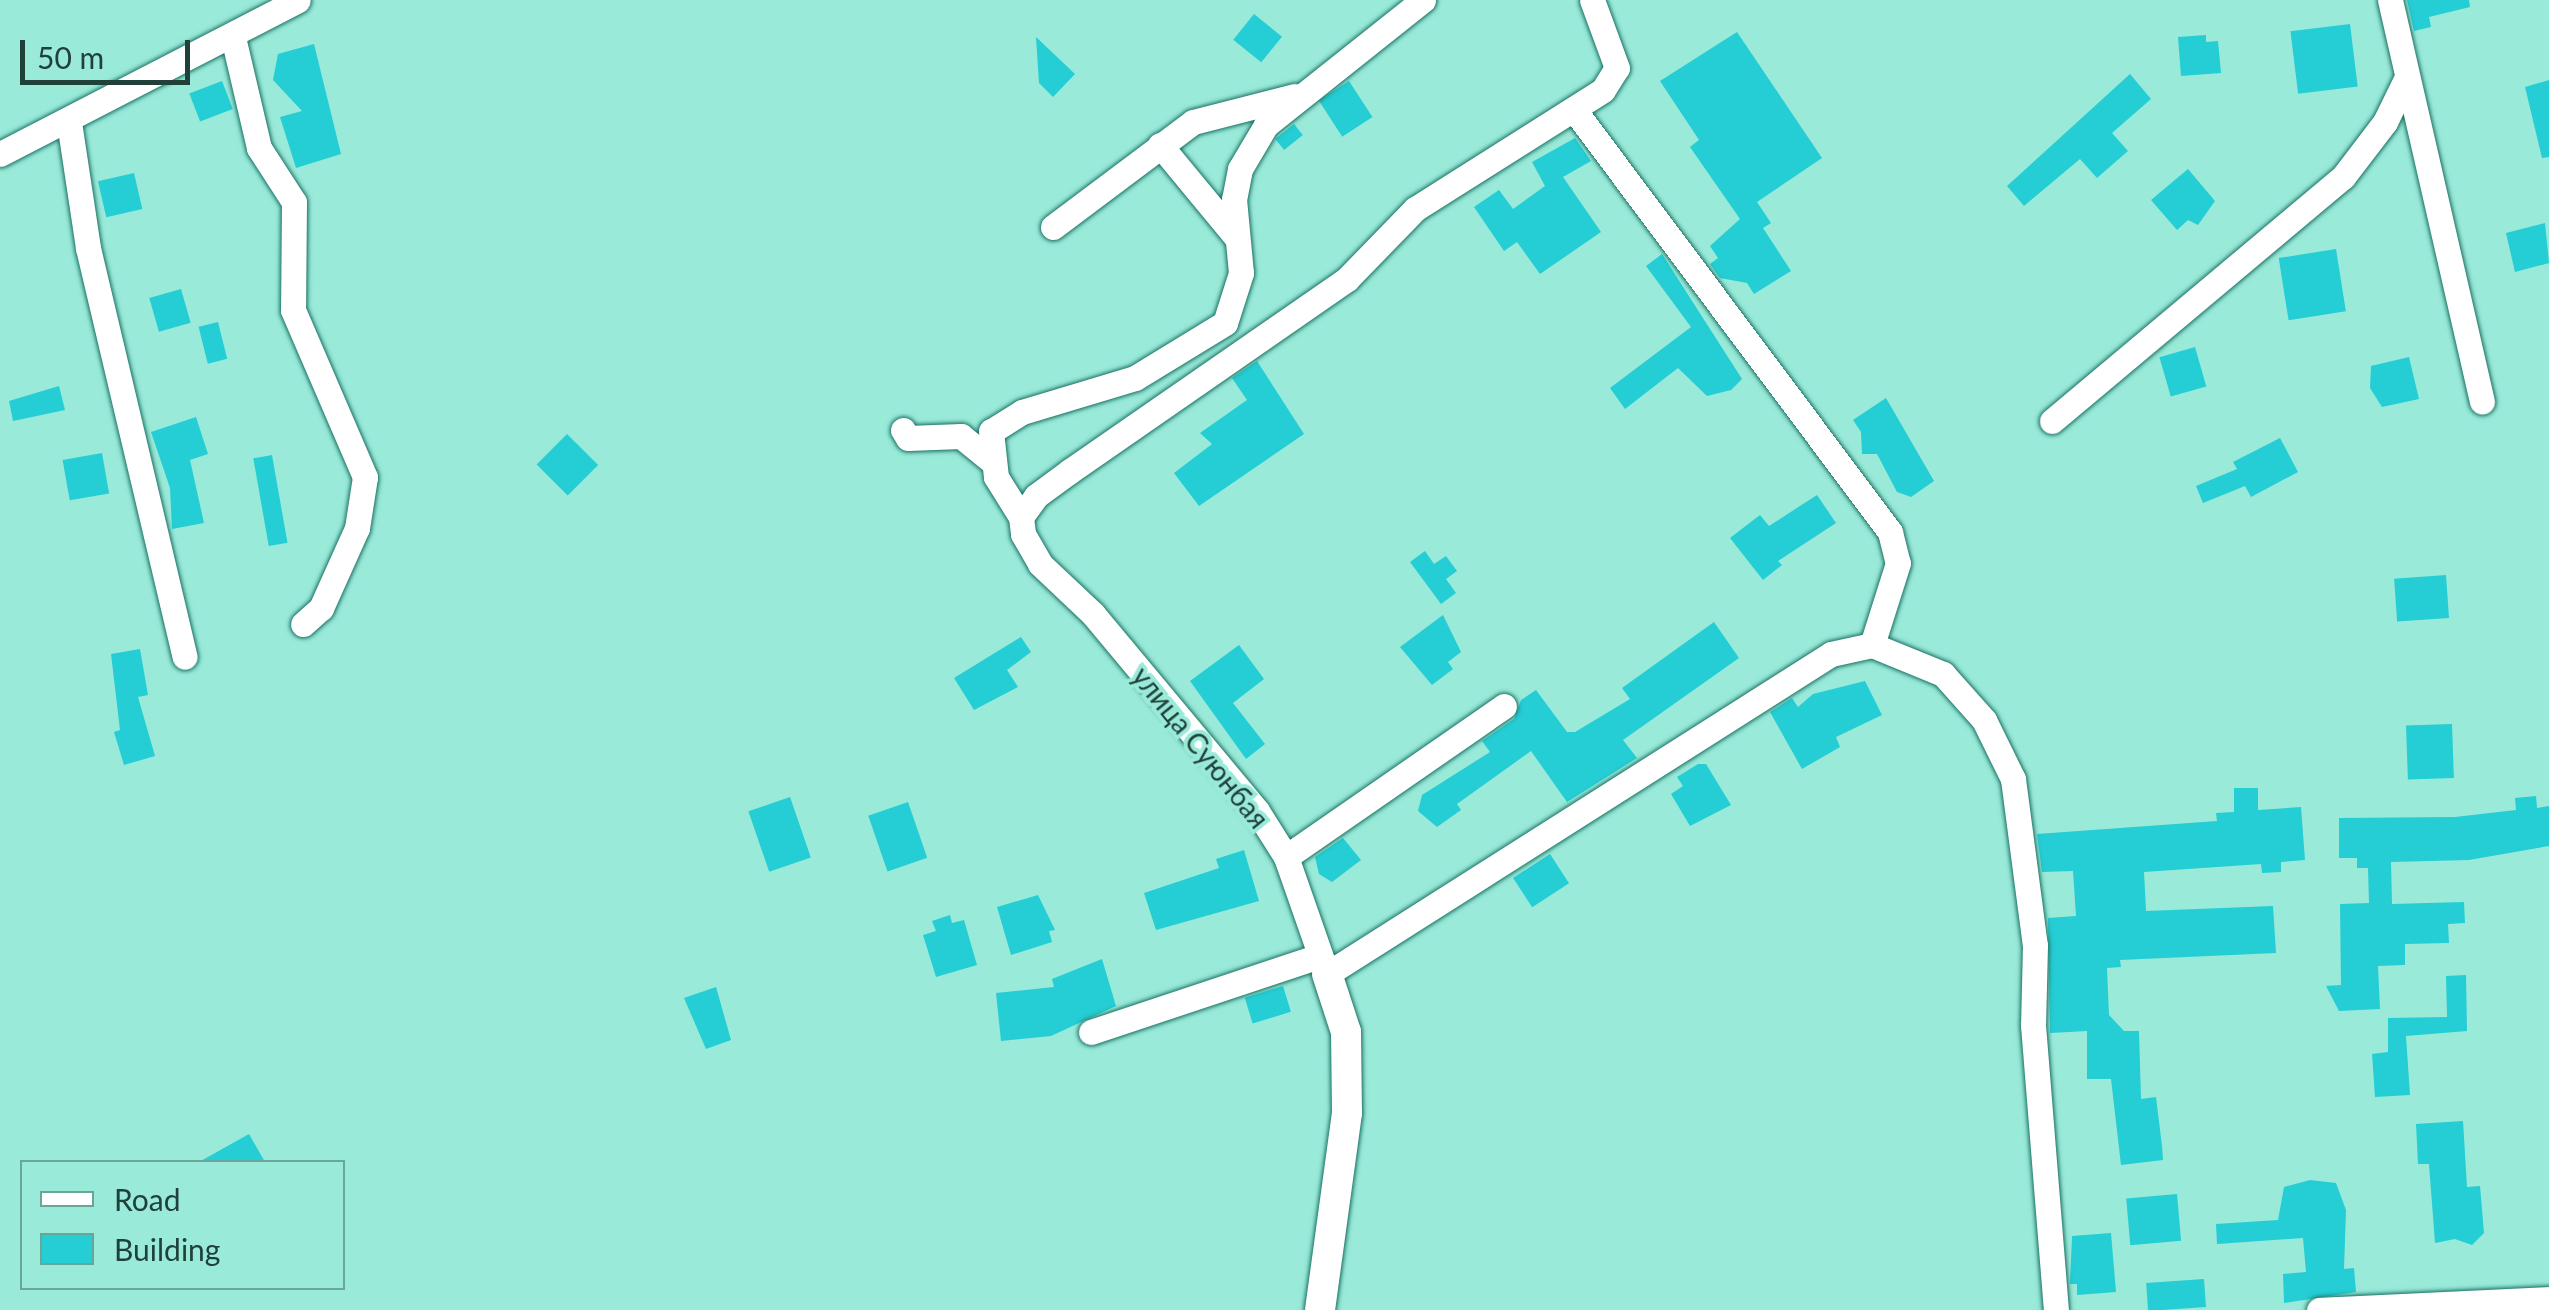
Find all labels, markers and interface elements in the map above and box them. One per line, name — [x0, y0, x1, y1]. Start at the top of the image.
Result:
scale bar — [25, 20, 195, 82]
text: 50 m — [37, 39, 104, 75]
street label: улица Суюнбая — [1126, 659, 1276, 835]
legend — [20, 1160, 345, 1290]
text: Road — [114, 1181, 181, 1217]
text: Building — [114, 1231, 220, 1267]

